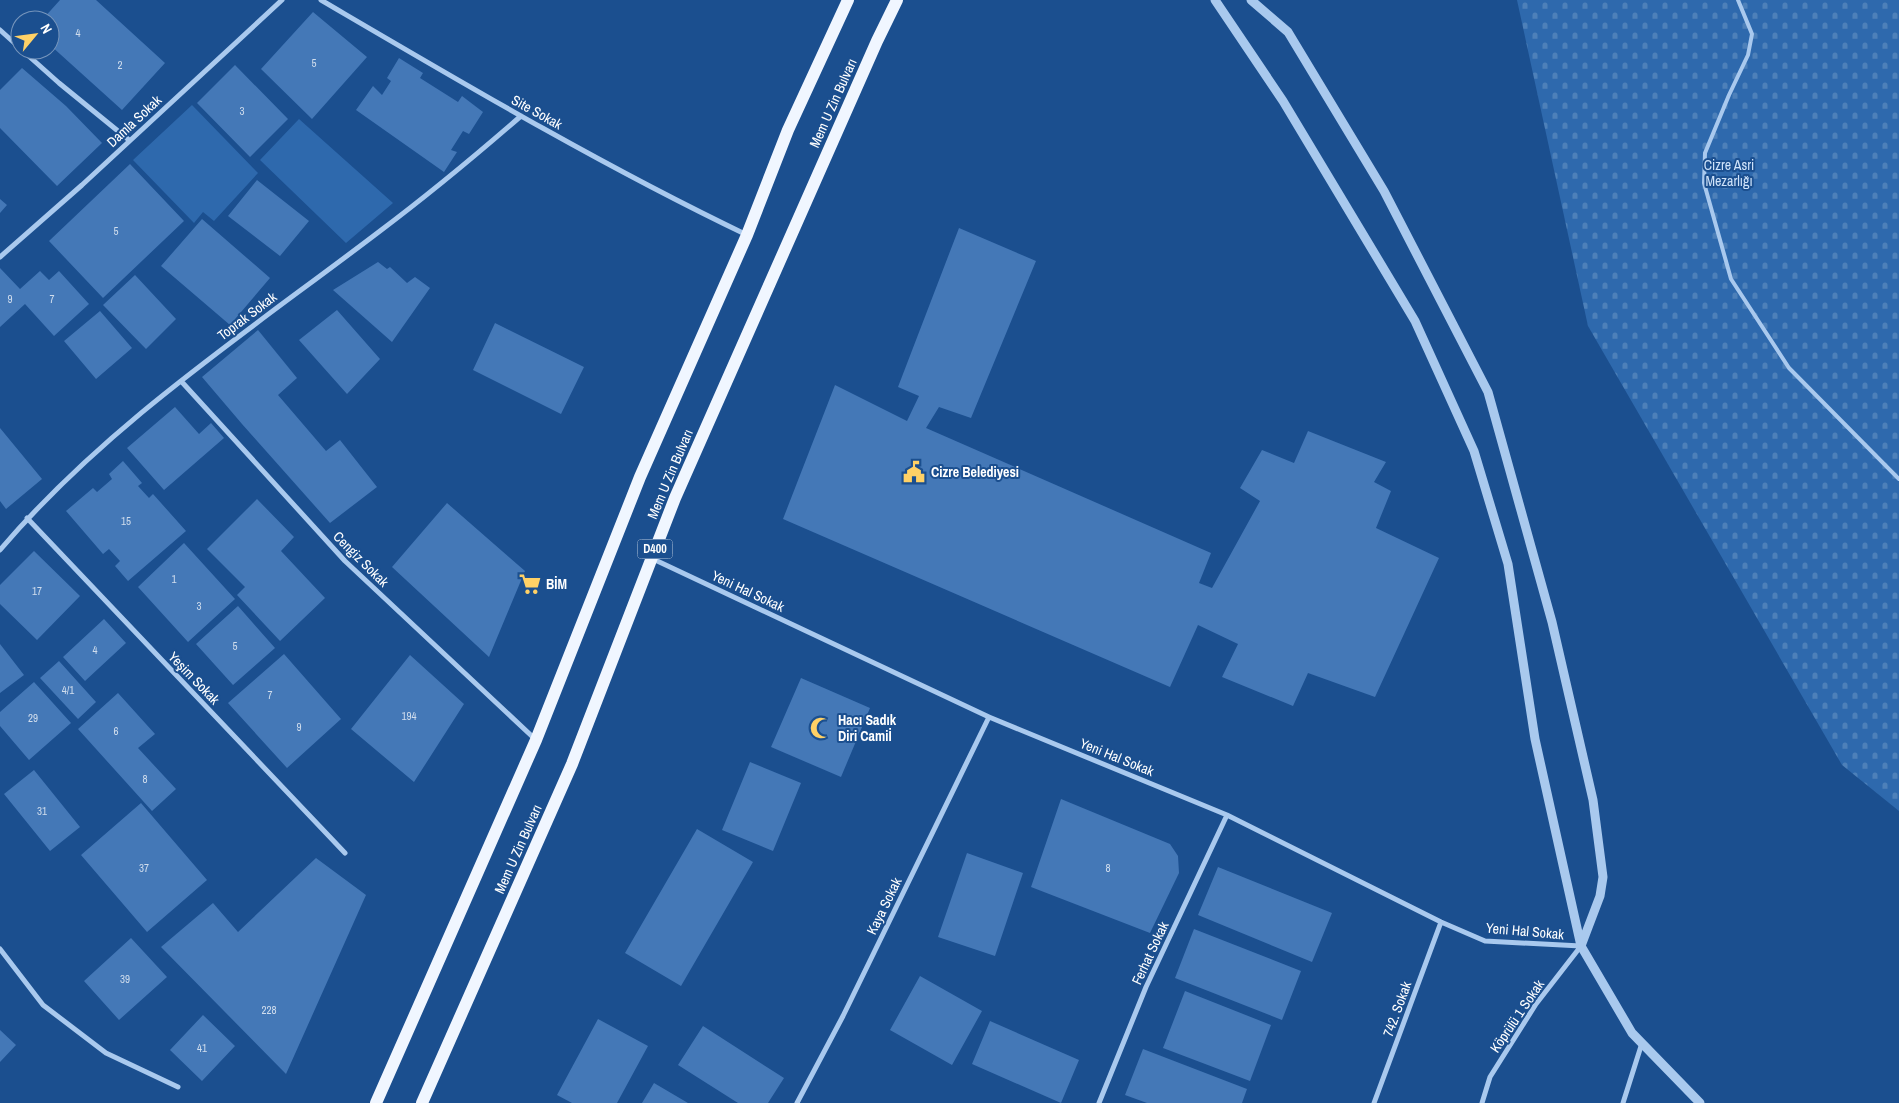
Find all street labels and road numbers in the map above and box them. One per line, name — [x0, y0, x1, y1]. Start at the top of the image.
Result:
street label: Mem U Zin Bulvarı — [805, 56, 861, 150]
street label: Damla Sokak — [103, 91, 165, 151]
street label: Site Sokak — [508, 91, 566, 133]
street label: Toprak Sokak — [214, 288, 280, 344]
street label: Mem U Zin Bulvarı — [643, 426, 697, 522]
street label: Cengiz Sokak — [329, 527, 393, 591]
road number: D400 — [638, 540, 672, 558]
street label: Yeni Hal Sokak — [709, 566, 787, 616]
street label: Yeşim Sokak — [164, 648, 224, 708]
street label: Yeni Hal Sokak — [1077, 734, 1157, 780]
street label: Mem U Zin Bulvarı — [490, 802, 546, 896]
street label: Kaya Sokak — [862, 874, 906, 937]
street label: Ferhat Sokak — [1128, 918, 1173, 987]
street label: Yeni Hal Sokak — [1485, 919, 1565, 943]
street label: Köprülü 1 Sokak — [1486, 976, 1548, 1056]
street label: 742. Sokak — [1379, 979, 1415, 1039]

